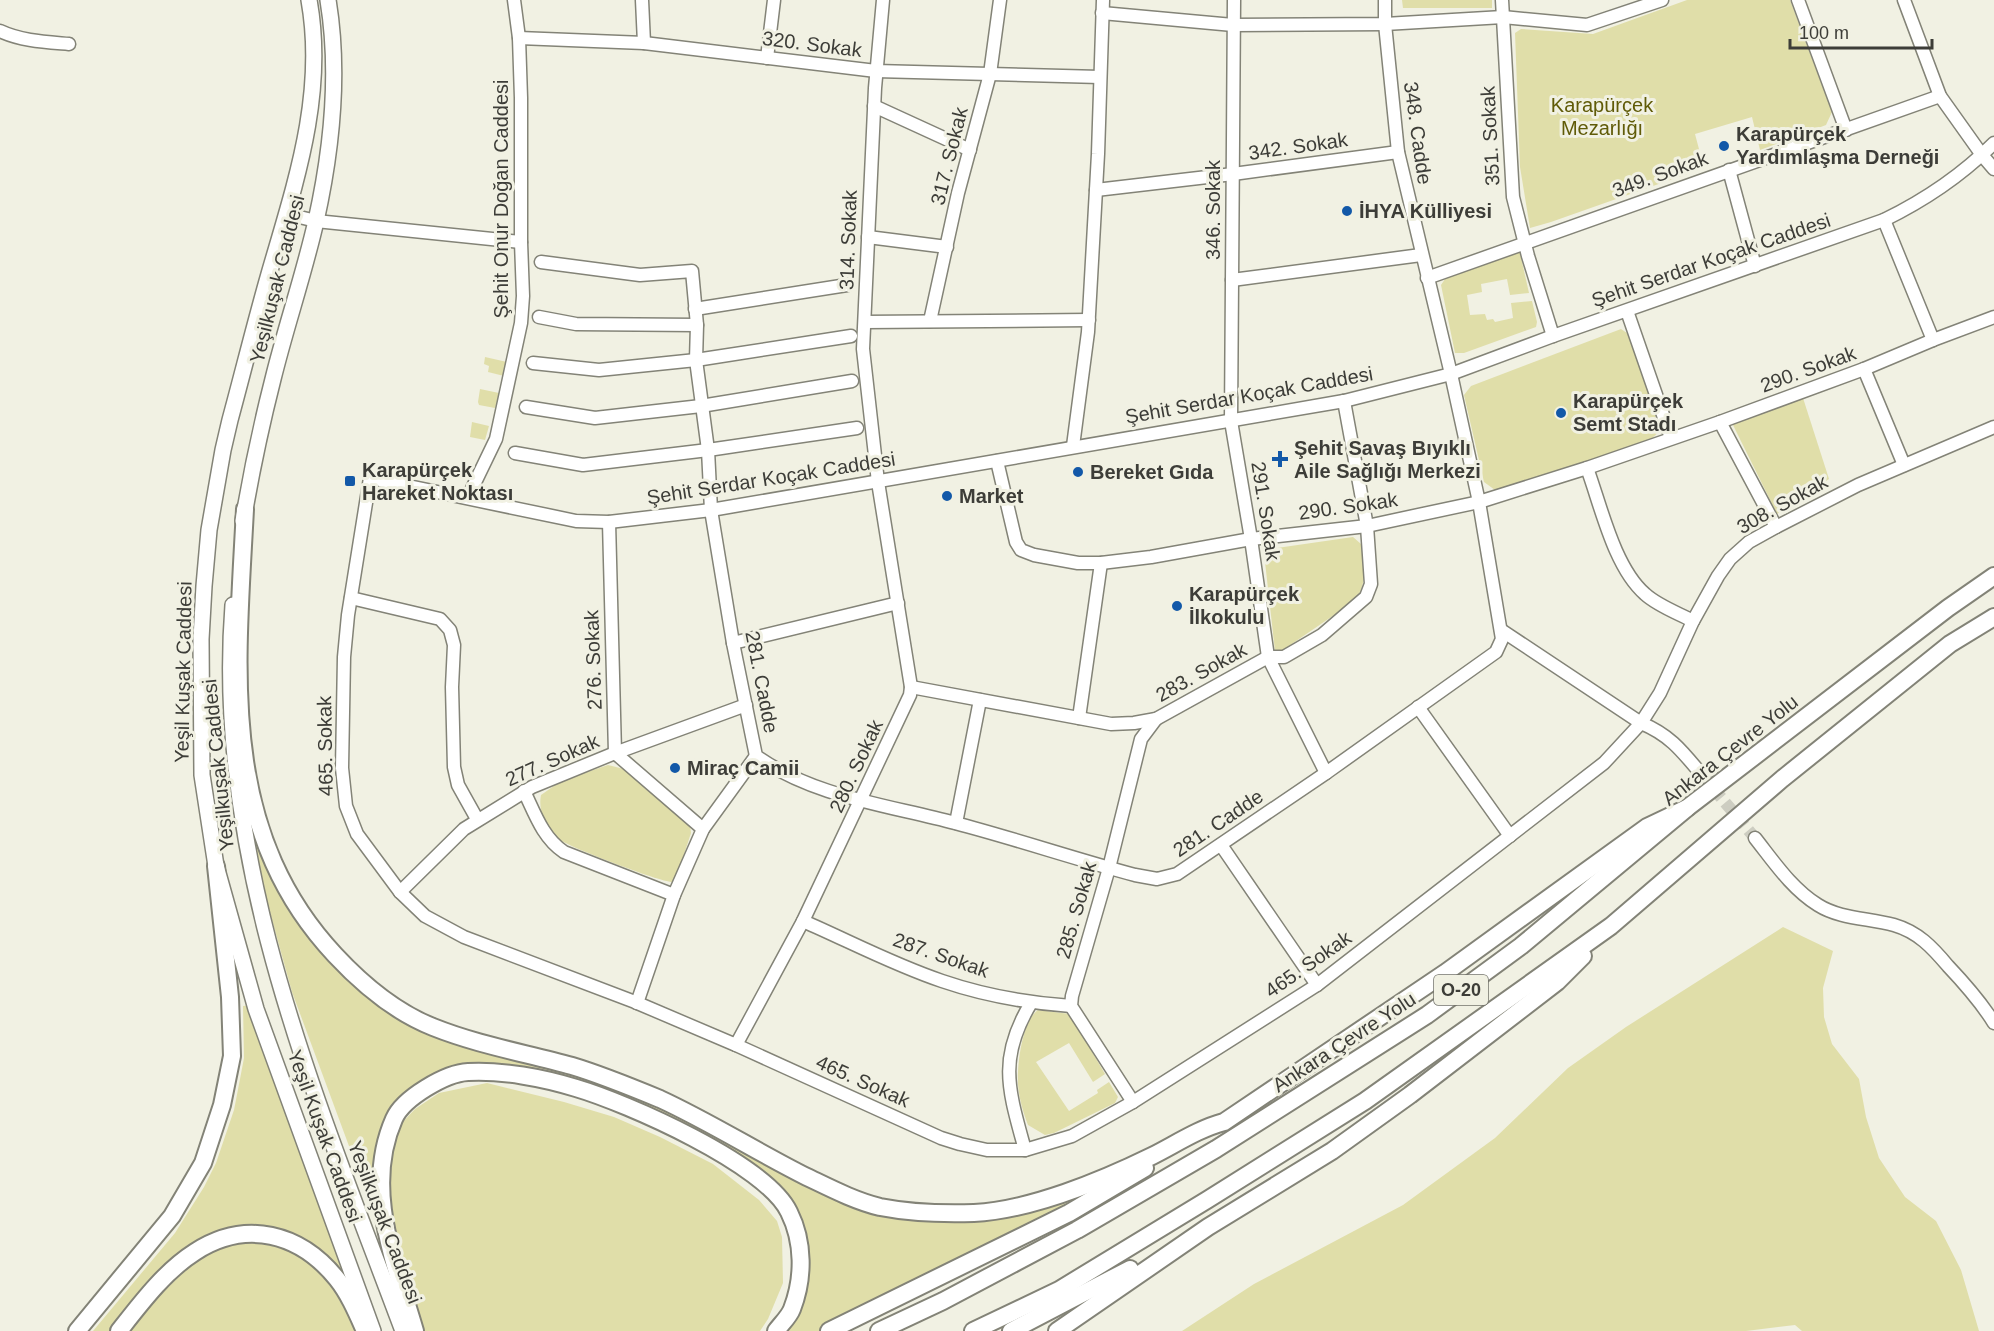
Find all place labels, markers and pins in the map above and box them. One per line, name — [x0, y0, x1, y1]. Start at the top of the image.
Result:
place label: Karapürçek Yardımlaşma Derneği — [1736, 123, 1939, 168]
marker: Karapürçek Yardımlaşma Derneği — [1717, 139, 1731, 153]
place label: İHYA Külliyesi — [1359, 200, 1492, 222]
marker: İHYA Külliyesi — [1340, 204, 1354, 218]
place label: Karapürçek Semt Stadı — [1573, 390, 1684, 435]
marker: Karapürçek Semt Stadı — [1554, 406, 1568, 420]
place label: Şehit Savaş Bıyıklı Aile Sağlığı Merkezi — [1294, 437, 1481, 482]
marker: Şehit Savaş Bıyıklı Aile Sağlığı Merkezi — [1271, 450, 1289, 468]
place label: Karapürçek Hareket Noktası — [362, 459, 513, 504]
place label: Bereket Gıda — [1090, 461, 1214, 483]
marker: Bereket Gıda — [1071, 465, 1085, 479]
marker: Karapürçek Hareket Noktası — [343, 474, 357, 488]
place label: Market — [959, 485, 1024, 507]
marker: Market — [940, 489, 954, 503]
place label: Karapürçek İlkokulu — [1189, 583, 1300, 628]
marker: Karapürçek İlkokulu — [1170, 599, 1184, 613]
place label: Miraç Camii — [687, 757, 799, 779]
marker: Miraç Camii — [668, 761, 682, 775]

